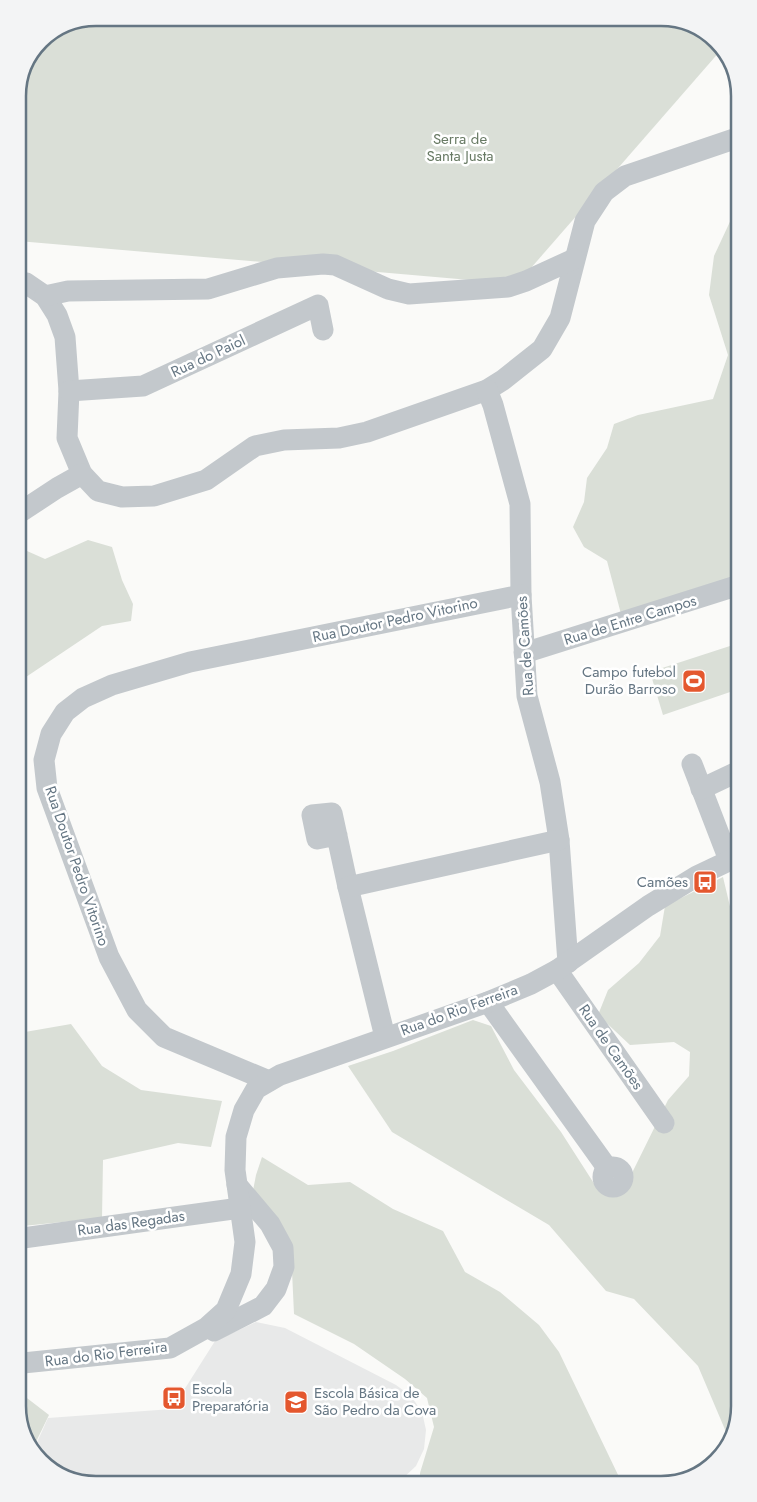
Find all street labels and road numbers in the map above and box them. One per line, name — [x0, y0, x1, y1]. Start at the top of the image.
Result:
street label: Rua do Paiol — [167, 329, 249, 383]
street label: Rua de Entre Campos — [561, 589, 699, 651]
street label: Rua Doutor Pedro Vitorino — [311, 592, 479, 648]
street label: Rua de Camões — [511, 595, 539, 697]
street label: Rua Doutor Pedro Vitorino — [39, 783, 115, 949]
street label: Rua do Rio Ferreira — [397, 979, 521, 1041]
street label: Rua de Camões — [573, 1000, 649, 1094]
street label: Rua das Regadas — [76, 1205, 186, 1241]
street label: Rua do Rio Ferreira — [44, 1336, 168, 1372]

